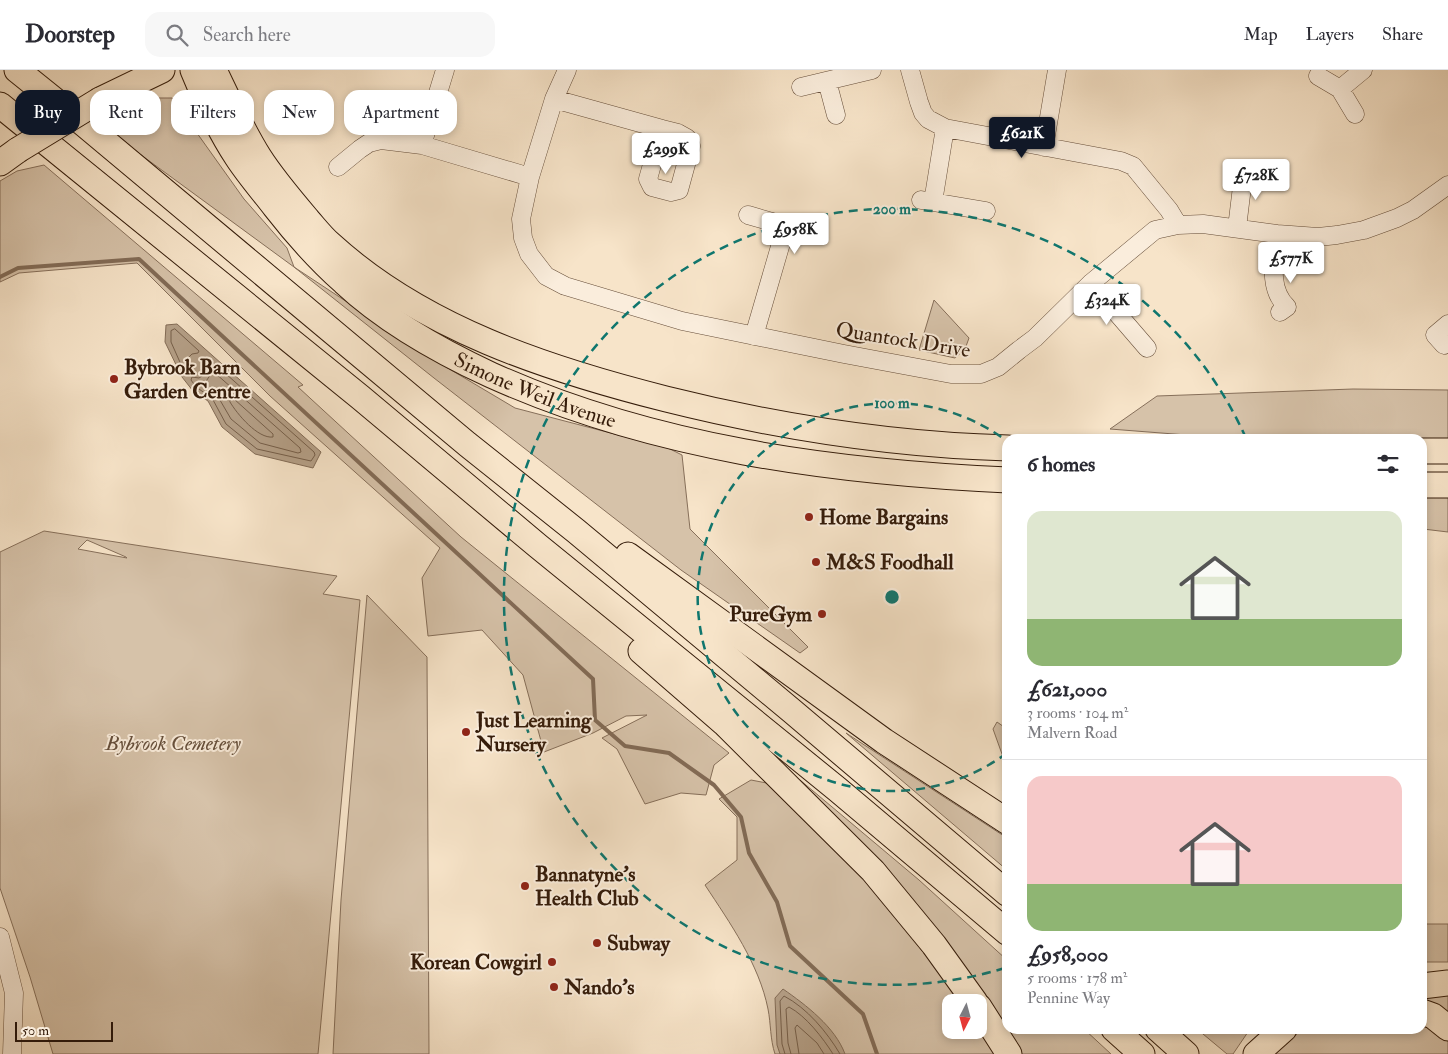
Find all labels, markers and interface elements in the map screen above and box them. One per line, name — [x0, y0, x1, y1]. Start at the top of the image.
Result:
search box — [145, 12, 495, 57]
text: Doorstep — [25, 19, 115, 50]
icon: search — [163, 21, 191, 49]
text: Search here — [203, 23, 291, 47]
text: Map — [1244, 23, 1278, 46]
text: Layers — [1306, 23, 1354, 46]
text: Share — [1382, 23, 1423, 46]
chip: Buy — [15, 90, 80, 135]
chip: Rent — [90, 90, 161, 135]
chip: Filters — [171, 90, 254, 135]
chip: New — [264, 90, 334, 135]
chip: Apartment — [344, 90, 457, 135]
pin: £621K — [987, 116, 1057, 159]
text: £621K — [1000, 123, 1044, 143]
pin: £299K — [631, 132, 701, 175]
text: £299K — [643, 139, 689, 159]
pin: £728K — [1221, 158, 1291, 201]
text: £728K — [1234, 165, 1278, 185]
text: 200 m — [873, 200, 911, 219]
pin: £958K — [760, 212, 830, 255]
text: £958K — [773, 219, 817, 239]
pin: £577K — [1256, 242, 1326, 284]
text: £577K — [1269, 248, 1313, 268]
pin: £324K — [1072, 284, 1142, 326]
text: £324K — [1085, 290, 1129, 310]
street label: Quantock Drive — [834, 316, 972, 364]
street label: Simone Weil Avenue — [450, 346, 620, 434]
place label: Bybrook Barn Garden Centre — [124, 354, 251, 405]
marker: Bybrook Barn Garden Centre — [108, 373, 120, 385]
text: 100 m — [874, 394, 910, 413]
icon: filters — [1374, 450, 1402, 478]
text: 6 homes — [1027, 451, 1095, 478]
place label: Home Bargains — [819, 504, 948, 531]
marker: Home Bargains — [803, 511, 815, 523]
icon: home — [1170, 543, 1260, 633]
place label: M&S Foodhall — [825, 549, 954, 576]
marker: M&S Foodhall — [810, 556, 822, 568]
centre of rings — [883, 588, 901, 606]
place label: PureGym — [729, 601, 813, 628]
marker: PureGym — [816, 608, 828, 620]
text: £621,000 — [1027, 676, 1107, 703]
text: 3 rooms · 104 m² — [1027, 703, 1128, 723]
place label: Just Learning Nursery — [475, 707, 592, 758]
text: Malvern Road — [1027, 723, 1117, 743]
marker: Just Learning Nursery — [460, 726, 472, 738]
park label: Bybrook Cemetery — [104, 730, 242, 757]
icon: home — [1170, 809, 1260, 899]
place label: Bannatyne's Health Club — [535, 861, 639, 912]
marker: Bannatyne's Health Club — [519, 880, 531, 892]
place label: Subway — [607, 930, 671, 957]
marker: Subway — [591, 937, 603, 949]
text: £958,000 — [1027, 941, 1108, 968]
place label: Korean Cowgirl — [410, 949, 543, 976]
marker: Korean Cowgirl — [546, 956, 558, 968]
text: 5 rooms · 178 m² — [1027, 968, 1127, 988]
place label: Nando's — [563, 974, 634, 1001]
marker: Nando's — [548, 981, 560, 993]
text: Pennine Way — [1027, 988, 1110, 1008]
north arrow — [942, 994, 988, 1039]
map controls — [942, 994, 987, 1039]
scale bar — [15, 1019, 112, 1042]
text: 50 m — [22, 1022, 49, 1039]

